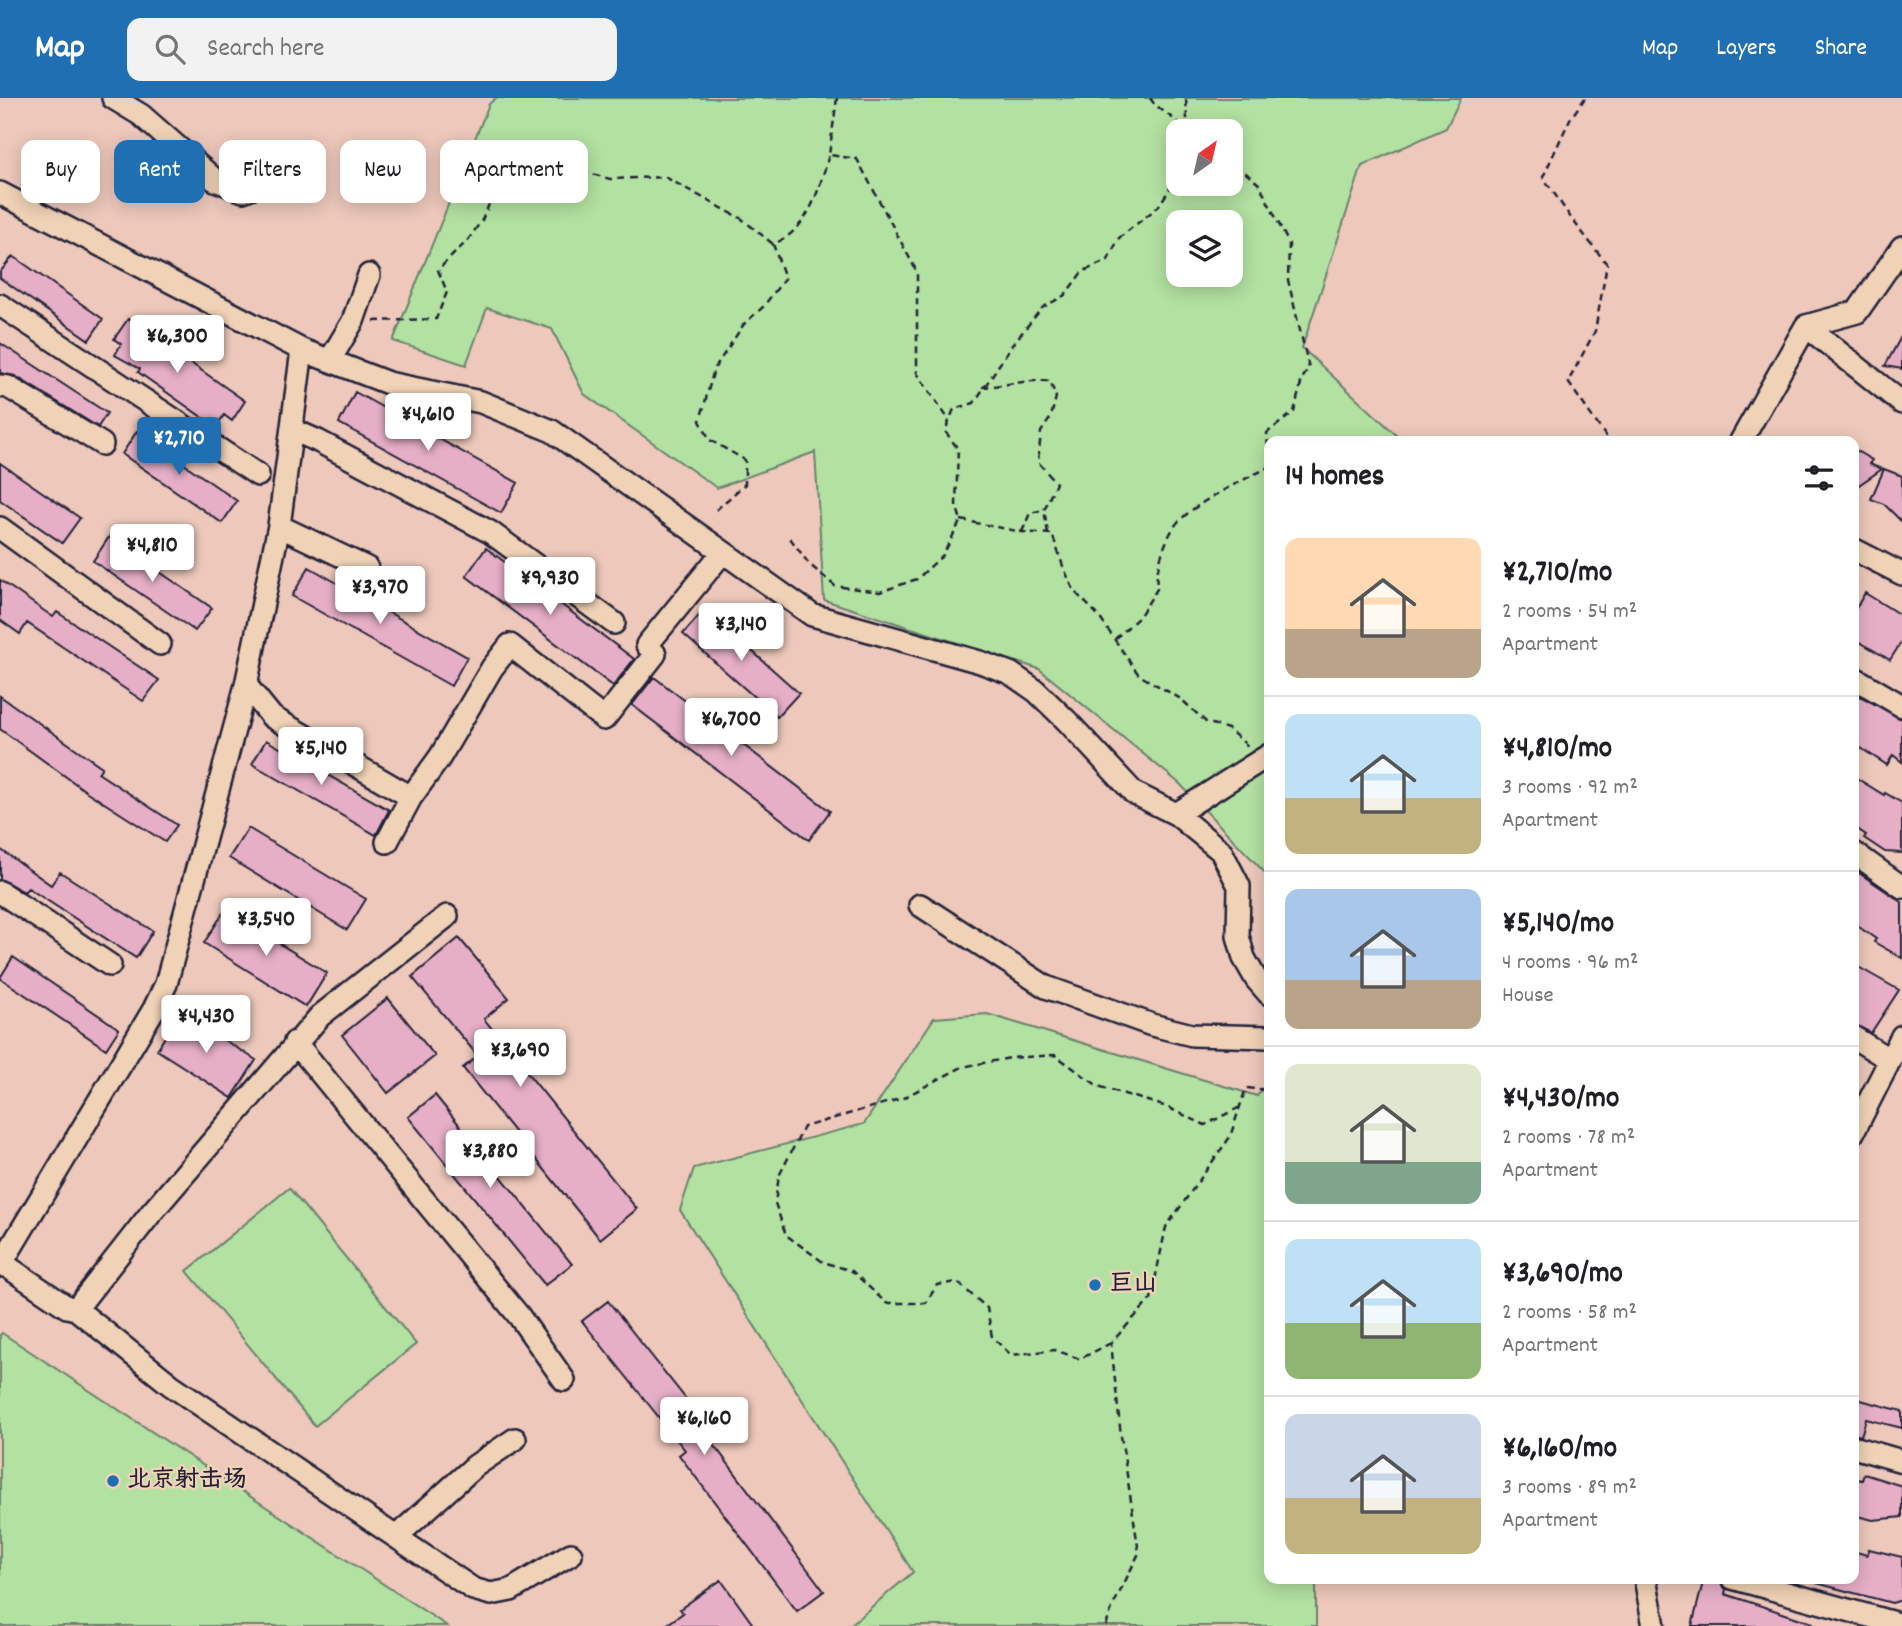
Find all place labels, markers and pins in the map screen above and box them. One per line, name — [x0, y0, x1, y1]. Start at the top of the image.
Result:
pin: ¥6,300 — [120, 316, 234, 375]
pin: ¥4,610 — [371, 394, 485, 453]
pin: ¥2,710 — [122, 418, 236, 477]
pin: ¥4,810 — [95, 524, 209, 584]
pin: ¥9,930 — [493, 558, 607, 617]
pin: ¥3,970 — [323, 566, 437, 626]
pin: ¥3,140 — [684, 603, 798, 663]
pin: ¥6,700 — [674, 698, 788, 758]
pin: ¥5,140 — [264, 728, 378, 787]
pin: ¥3,540 — [209, 898, 323, 958]
pin: ¥4,430 — [149, 996, 263, 1055]
pin: ¥3,690 — [463, 1030, 577, 1089]
pin: ¥3,880 — [433, 1130, 547, 1190]
place label: 巨山 — [1109, 1268, 1157, 1302]
marker: 巨山 — [1087, 1277, 1103, 1293]
pin: ¥6,160 — [647, 1398, 761, 1457]
place label: 北京射击场 — [127, 1464, 247, 1498]
marker: 北京射击场 — [105, 1473, 121, 1489]

